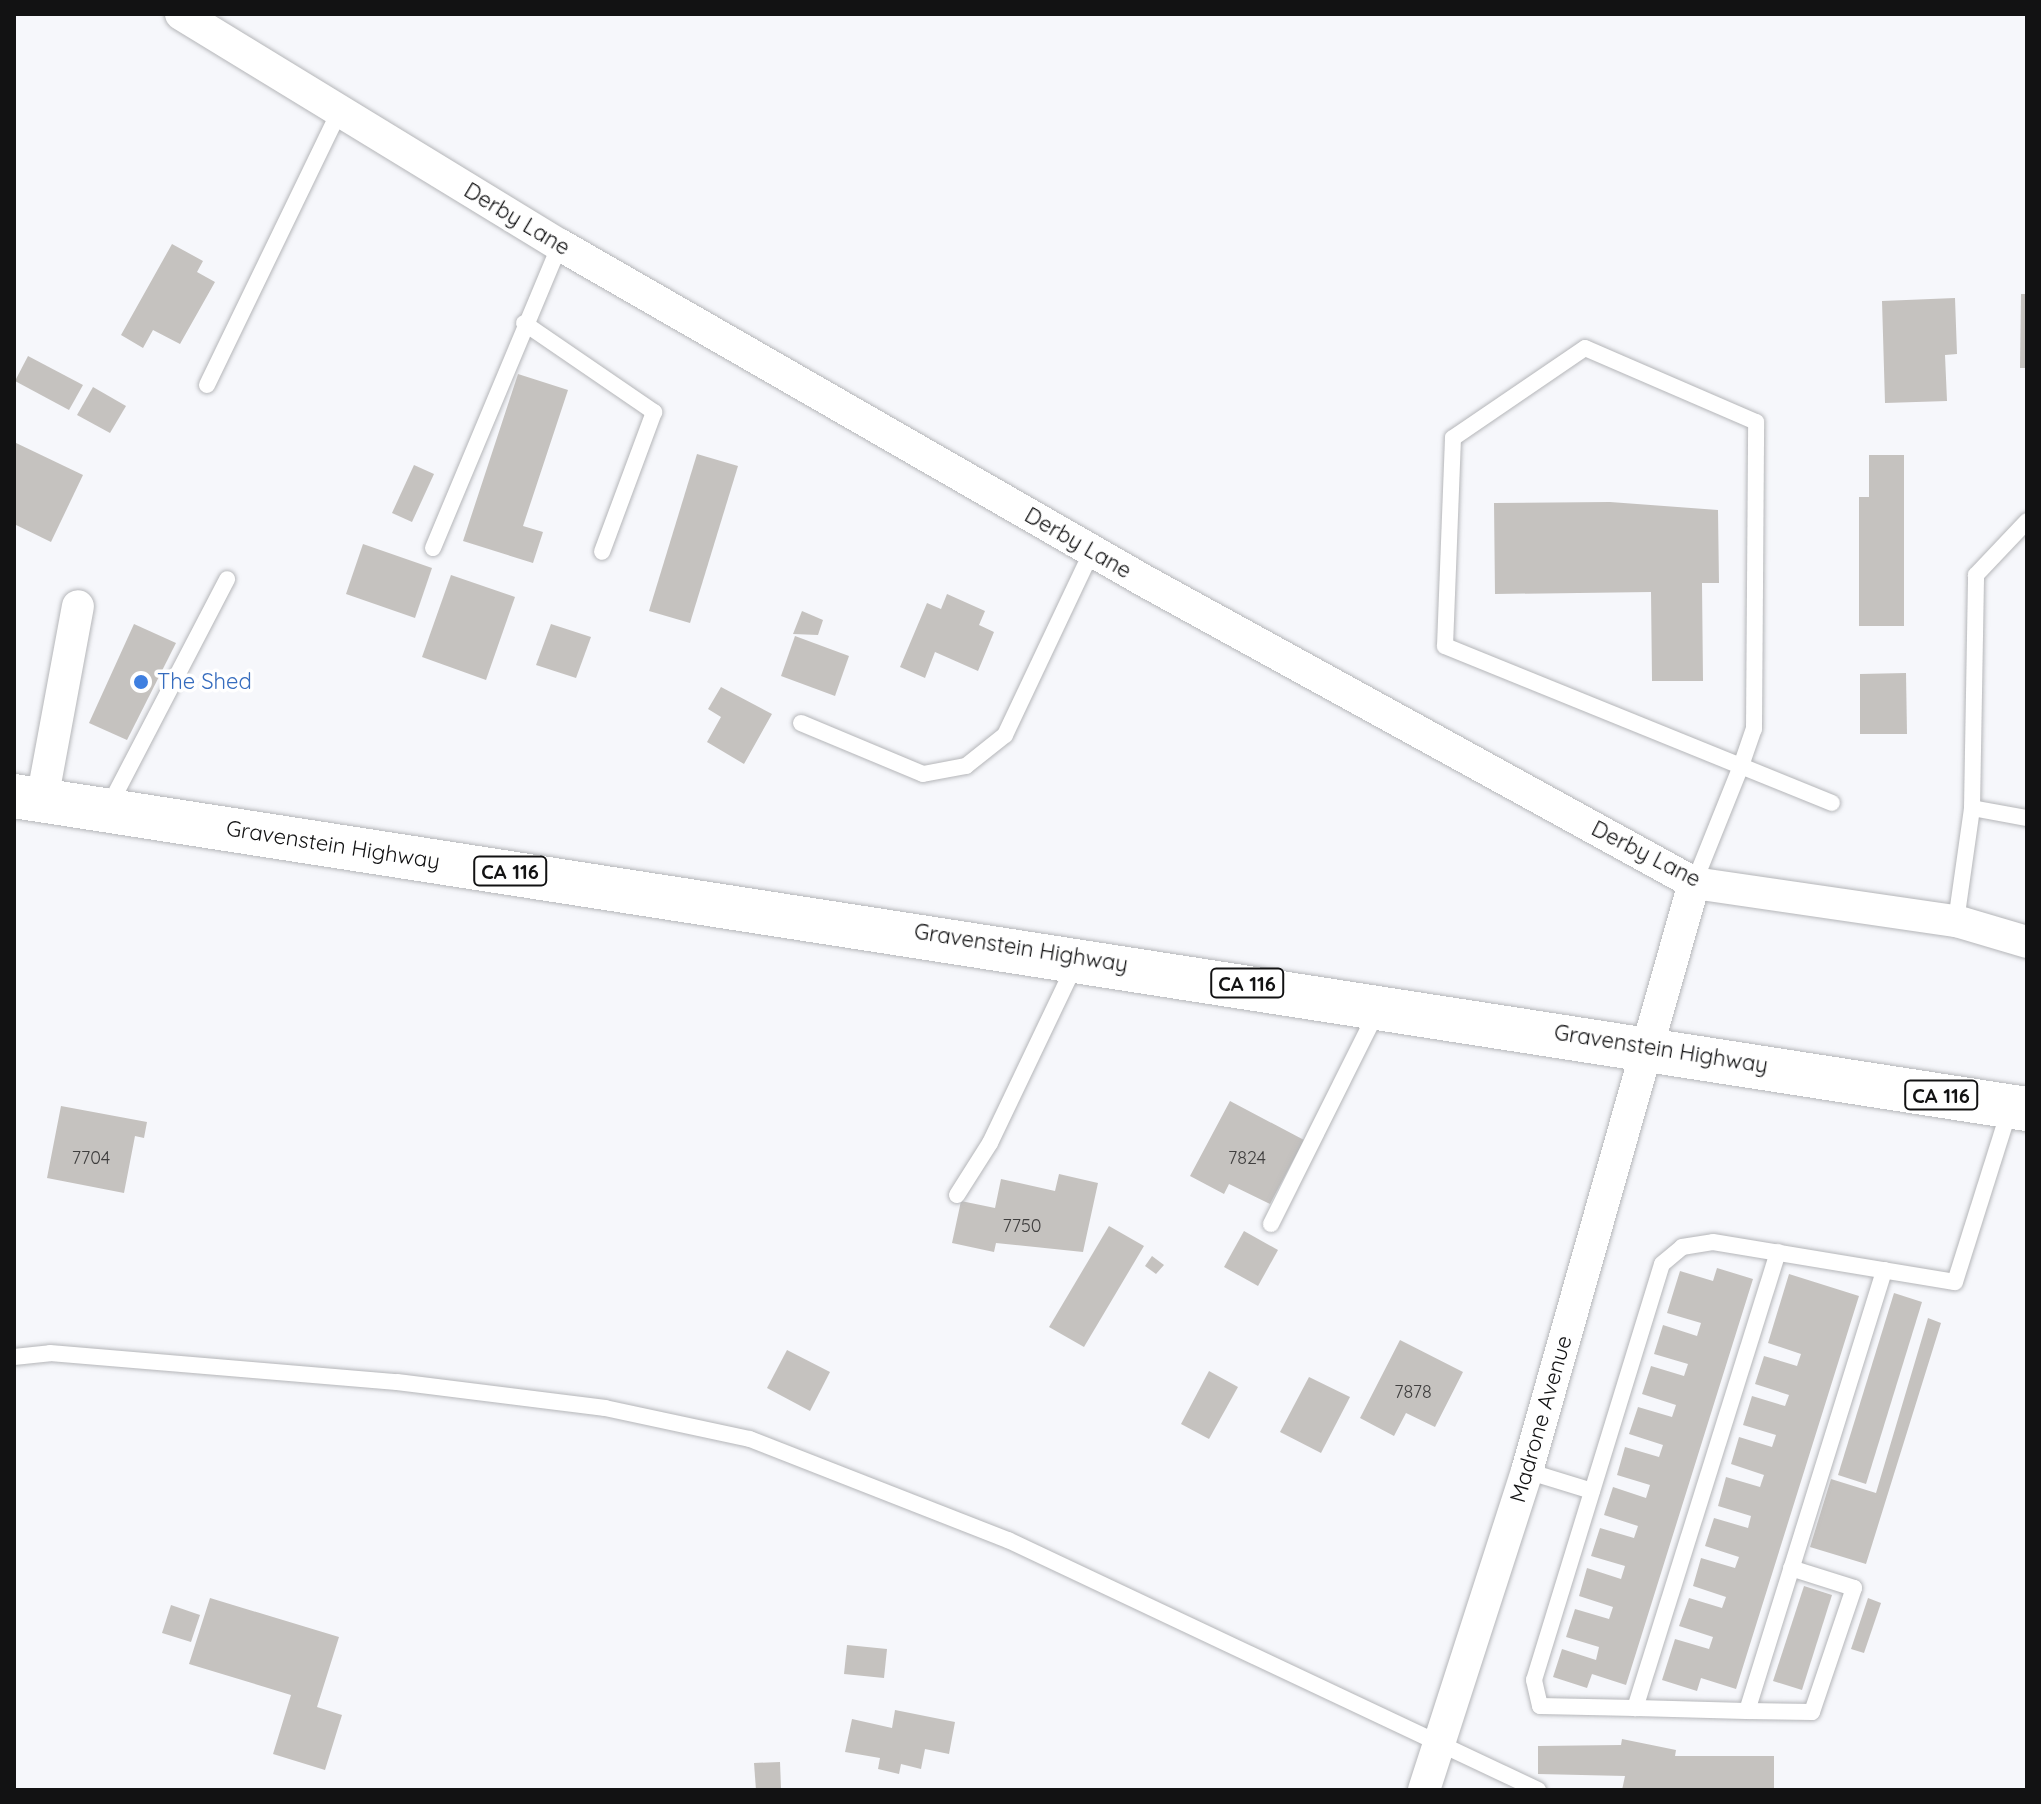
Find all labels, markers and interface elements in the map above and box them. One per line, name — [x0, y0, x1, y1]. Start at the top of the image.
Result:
street label: Derby Lane — [459, 177, 575, 261]
street label: Derby Lane — [1020, 502, 1136, 584]
place label: The Shed — [157, 669, 252, 695]
marker: The Shed — [132, 673, 150, 691]
street label: Gravenstein Highway — [224, 815, 442, 875]
street label: Derby Lane — [1587, 815, 1705, 893]
road number: CA 116 — [472, 855, 548, 887]
street label: Gravenstein Highway — [912, 918, 1130, 978]
road number: CA 116 — [1209, 967, 1285, 999]
street label: Gravenstein Highway — [1552, 1019, 1770, 1079]
road number: CA 116 — [1903, 1079, 1979, 1111]
house number: 7704 — [72, 1147, 110, 1169]
house number: 7824 — [1228, 1147, 1266, 1169]
house number: 7750 — [1003, 1215, 1041, 1237]
street label: Madrone Avenue — [1505, 1332, 1577, 1506]
house number: 7878 — [1394, 1381, 1432, 1403]

